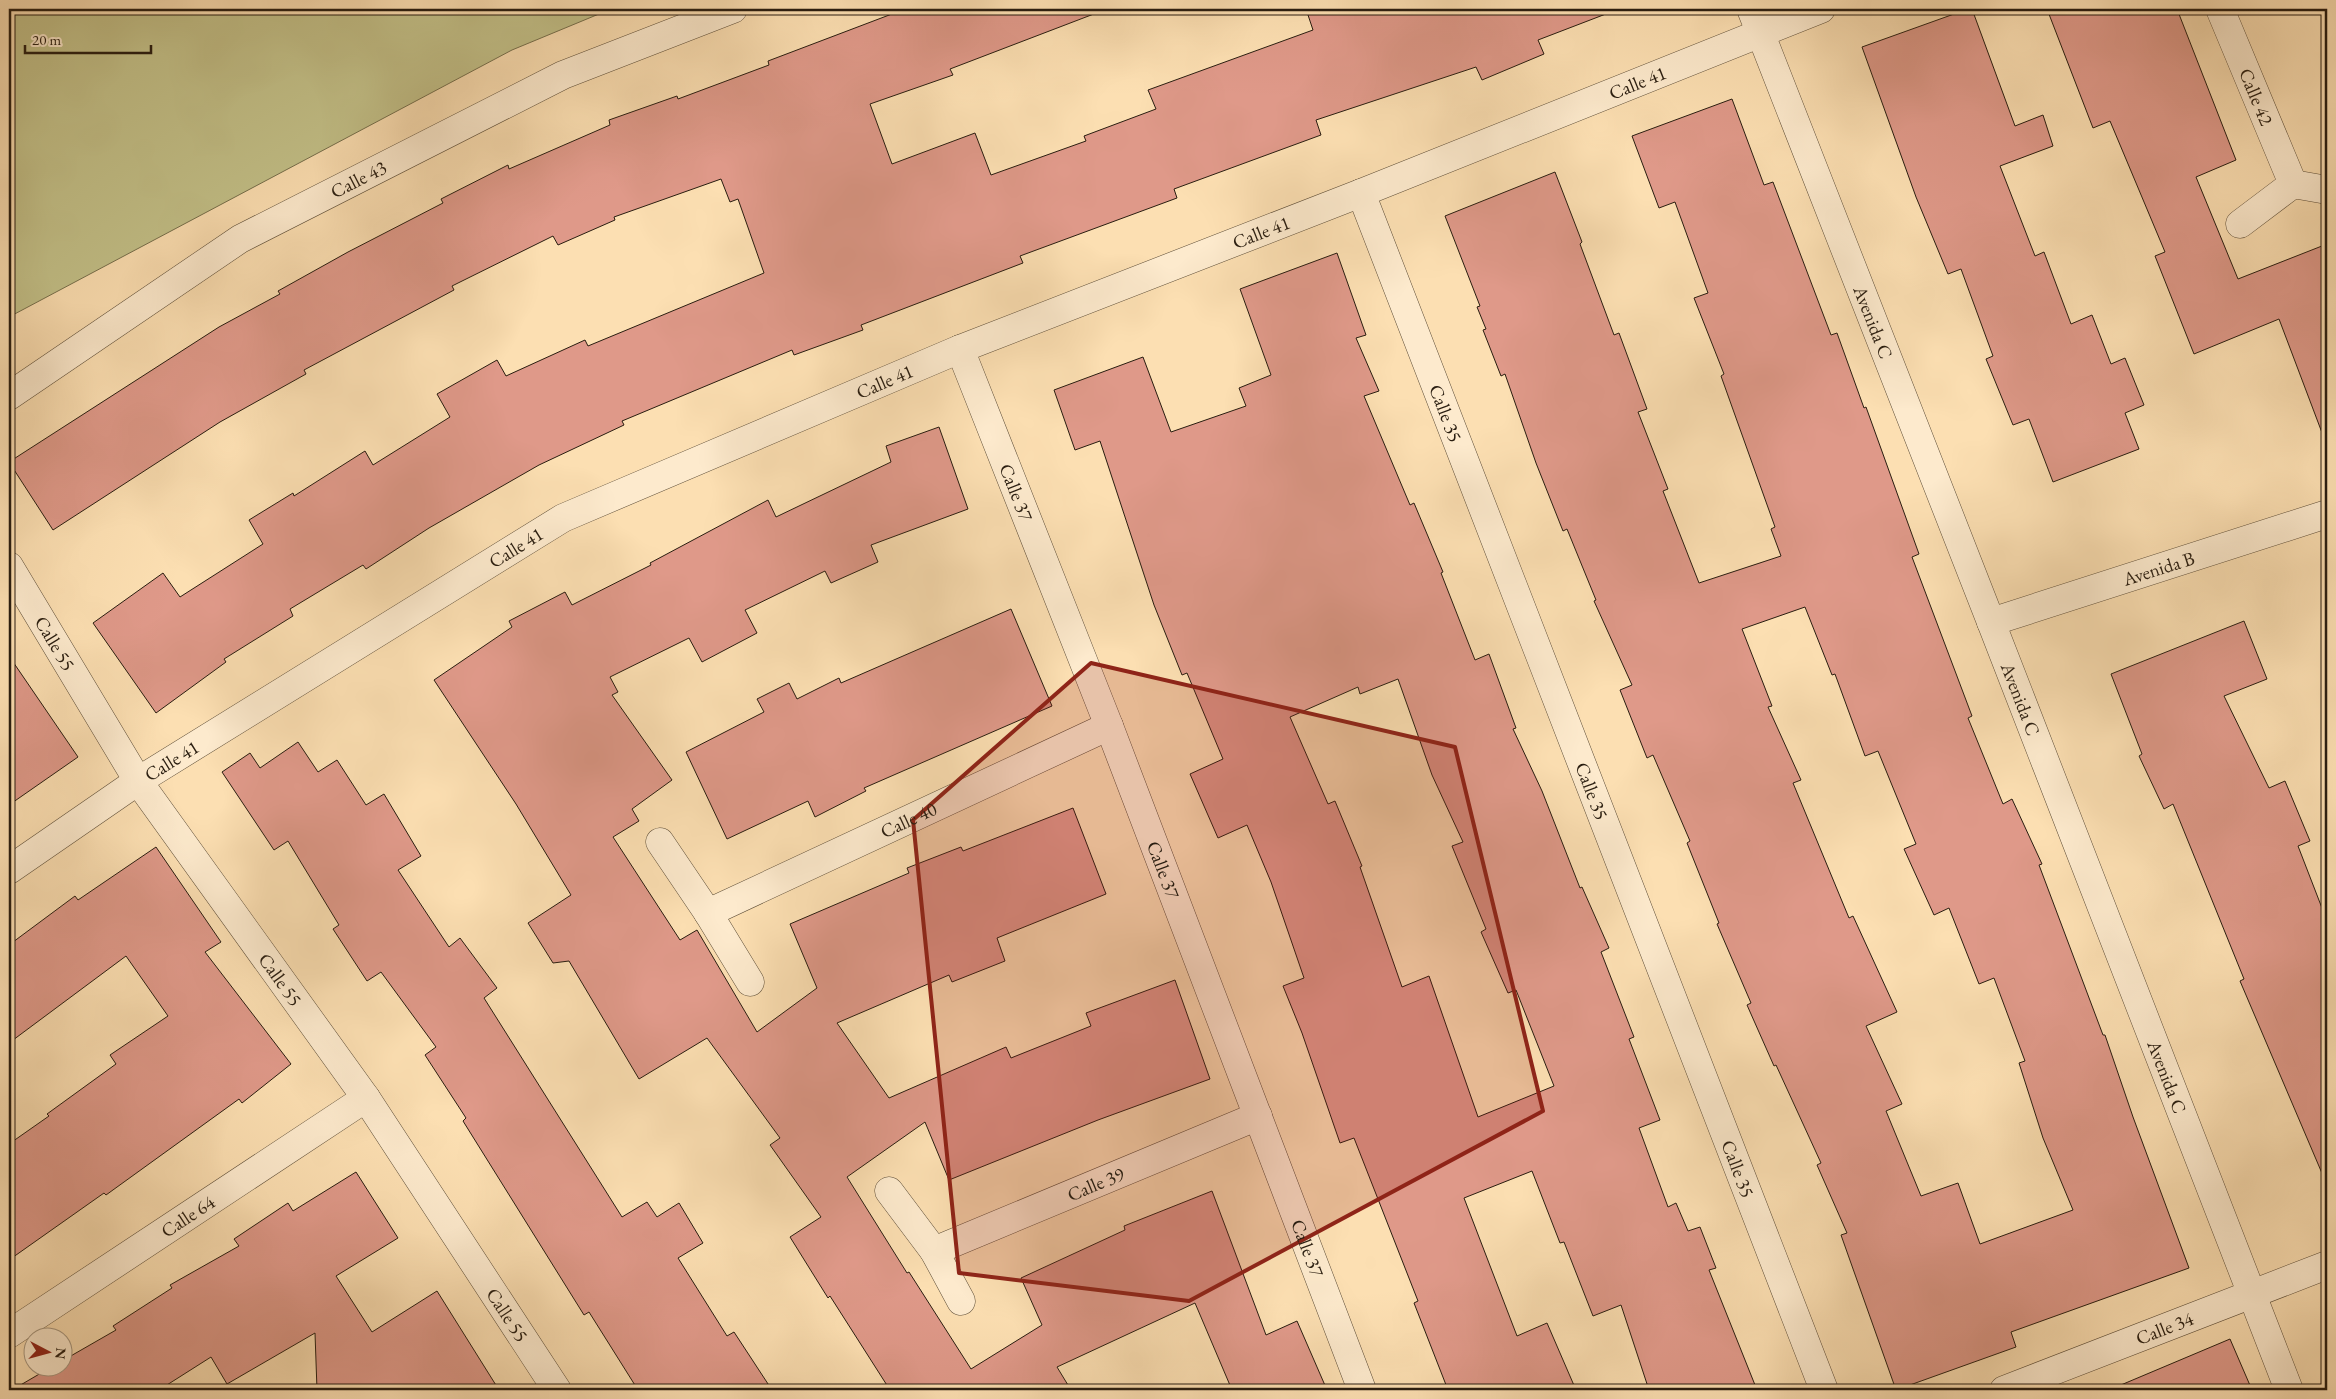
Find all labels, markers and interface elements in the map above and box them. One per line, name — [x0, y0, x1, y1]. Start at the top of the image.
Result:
scale bar — [25, 22, 151, 54]
text: 20 m — [32, 30, 61, 49]
street label: Calle 41 — [1605, 60, 1670, 106]
street label: Calle 42 — [2233, 65, 2279, 129]
street label: Calle 43 — [326, 155, 391, 204]
street label: Calle 41 — [1229, 210, 1294, 255]
street label: Avenida C — [1847, 281, 1899, 362]
street label: Calle 41 — [852, 358, 917, 405]
street label: Calle 35 — [1423, 381, 1468, 446]
street label: Calle 37 — [994, 460, 1039, 526]
street label: Calle 41 — [484, 521, 548, 574]
street label: Avenida B — [2119, 545, 2198, 592]
street label: Calle 55 — [29, 611, 81, 675]
street label: Avenida C — [1995, 658, 2046, 739]
street label: Calle 41 — [140, 734, 204, 787]
street label: Calle 35 — [1569, 759, 1614, 823]
street label: Calle 40 — [876, 796, 941, 844]
street label: Calle 37 — [1141, 837, 1186, 903]
street label: Calle 55 — [253, 948, 308, 1011]
street label: Avenida C — [2141, 1036, 2192, 1117]
street label: Calle 35 — [1715, 1136, 1760, 1201]
street label: Calle 39 — [1063, 1161, 1128, 1207]
street label: Calle 64 — [156, 1189, 220, 1243]
street label: Calle 37 — [1285, 1216, 1330, 1281]
street label: Calle 55 — [480, 1283, 534, 1347]
street label: Calle 34 — [2132, 1306, 2198, 1351]
north arrow — [22, 1326, 72, 1376]
text: N — [51, 1347, 70, 1361]

